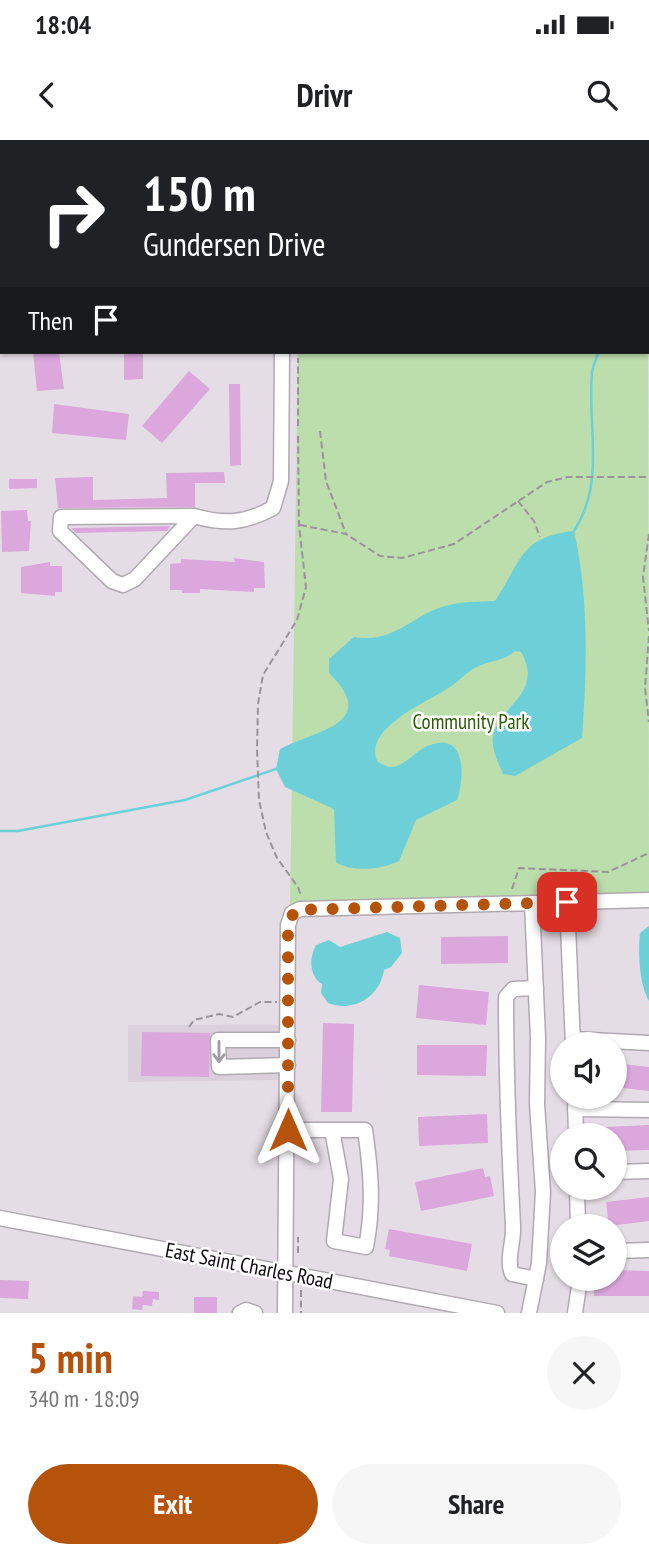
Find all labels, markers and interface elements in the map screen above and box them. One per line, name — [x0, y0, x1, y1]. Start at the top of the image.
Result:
text: 18:04 — [35, 8, 91, 41]
text: Drivr — [297, 74, 352, 116]
icon: back — [28, 76, 66, 114]
icon: search — [583, 76, 621, 114]
text: 150 m — [143, 161, 256, 225]
icon: right — [28, 168, 119, 259]
text: Gundersen Drive — [143, 223, 326, 265]
icon: arrive — [87, 301, 125, 339]
text: Then — [28, 304, 73, 337]
park label: Community Park — [413, 708, 529, 735]
pin — [537, 872, 597, 932]
icon: arrive — [548, 883, 586, 921]
map controls — [550, 1032, 627, 1291]
button: sound — [550, 1032, 627, 1109]
one-way arrow — [212, 1040, 225, 1063]
position arrow — [251, 1093, 325, 1167]
button: search — [550, 1123, 627, 1200]
button: layers — [550, 1214, 627, 1291]
street label: East Saint Charles Road — [163, 1236, 335, 1295]
text: 5 min — [28, 1330, 113, 1385]
button: close — [547, 1336, 621, 1410]
text: 340 m · 18:09 — [28, 1384, 140, 1413]
button: Exit — [28, 1464, 318, 1544]
button: Share — [332, 1464, 621, 1544]

